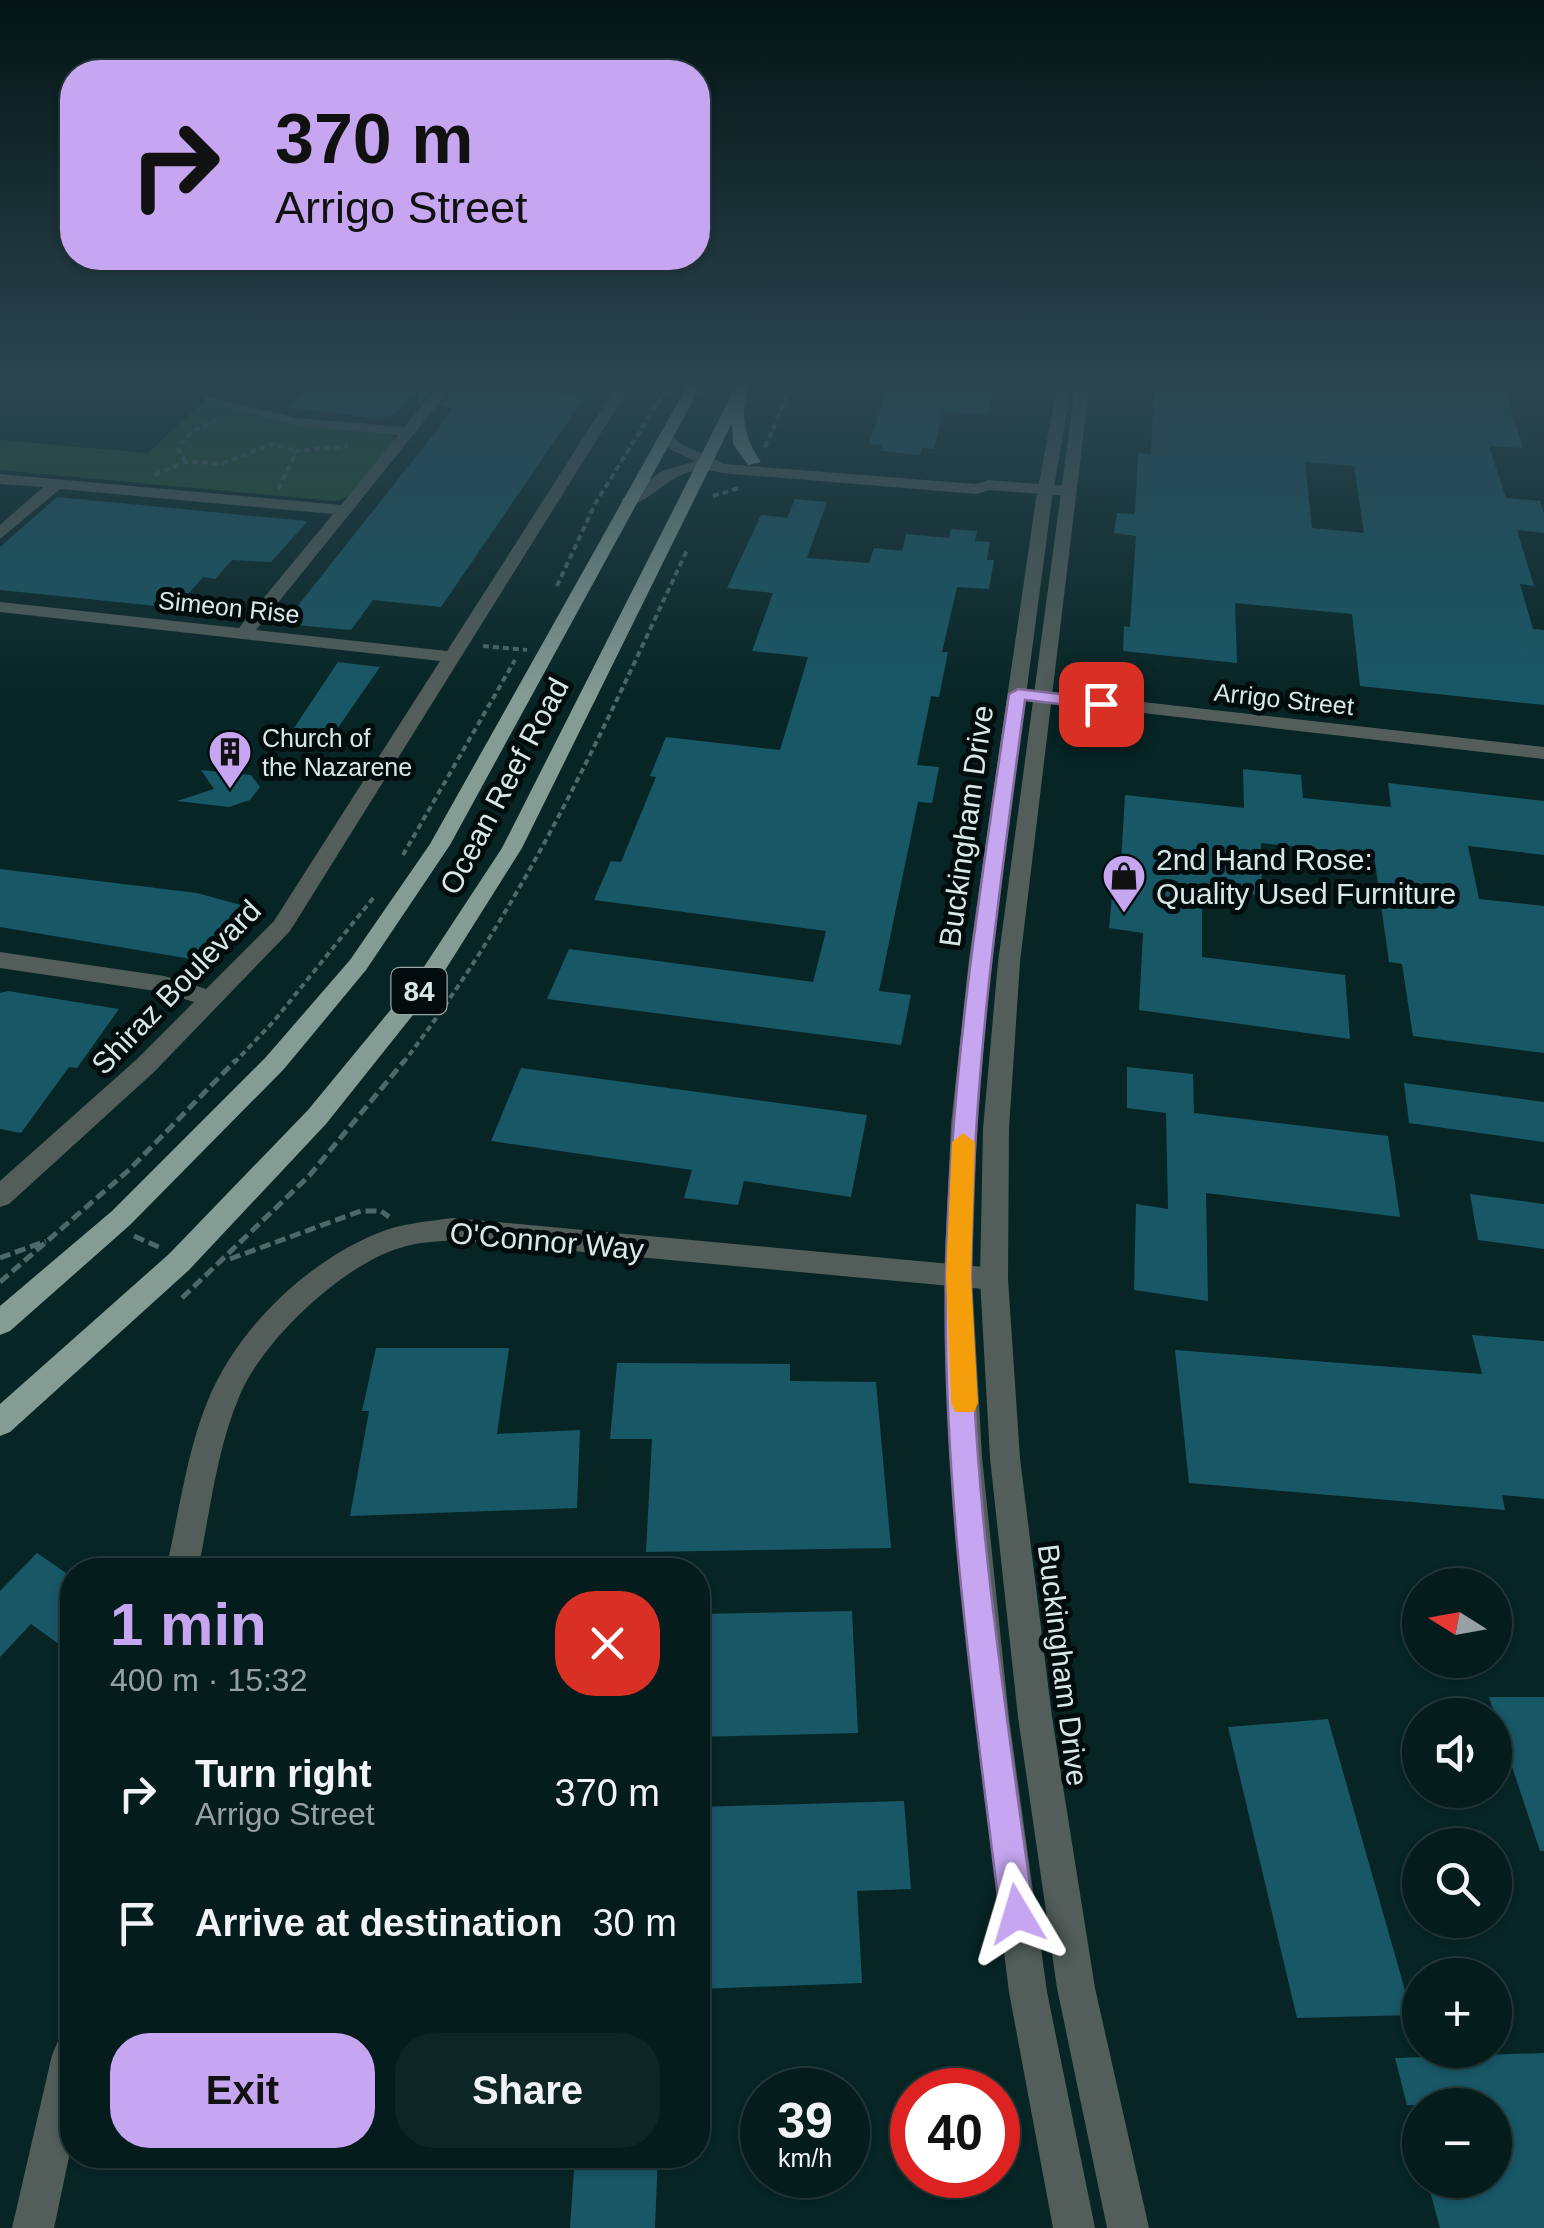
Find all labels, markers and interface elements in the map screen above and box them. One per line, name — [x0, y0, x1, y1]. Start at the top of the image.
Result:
icon: right — [110, 100, 240, 230]
text: 370 m — [275, 100, 473, 178]
text: Arrigo Street — [275, 182, 528, 233]
street label: Simeon Rise — [157, 586, 301, 628]
pin — [1059, 662, 1144, 747]
street label: Ocean Reef Road — [433, 672, 575, 900]
icon: arrive — [1074, 677, 1129, 732]
street label: Arrigo Street — [1213, 678, 1355, 720]
street label: Buckingham Drive — [933, 703, 999, 949]
place label: Church of the Nazarene — [262, 724, 412, 781]
building icon: Church of the Nazarene — [207, 729, 253, 790]
place label: 2nd Hand Rose: Quality Used Furniture — [1156, 843, 1456, 910]
shop icon: 2nd Hand Rose: Quality Used Furniture — [1101, 853, 1147, 914]
street label: Shiraz Boulevard — [85, 893, 267, 1081]
road number: 84 — [392, 968, 446, 1014]
street label: O'Connor Way — [449, 1216, 645, 1266]
street label: Buckingham Drive — [1032, 1542, 1094, 1788]
north arrow — [1402, 1568, 1512, 1678]
map controls — [1402, 1568, 1512, 2198]
text: 1 min — [110, 1591, 267, 1658]
button: close — [555, 1591, 660, 1696]
text: 400 m · 15:32 — [110, 1662, 307, 1698]
button: sound — [1402, 1698, 1512, 1808]
text: Turn right — [195, 1753, 372, 1795]
icon: right — [110, 1766, 165, 1821]
text: 370 m — [554, 1772, 660, 1814]
text: Arrigo Street — [195, 1796, 375, 1832]
button: search — [1402, 1828, 1512, 1938]
position arrow — [965, 1862, 1069, 1966]
icon: arrive — [110, 1896, 165, 1951]
text: Arrive at destination — [195, 1902, 562, 1944]
text: 30 m — [592, 1902, 677, 1944]
button: + — [1402, 1958, 1512, 2068]
button: Exit — [110, 2033, 375, 2148]
button: Share — [395, 2033, 660, 2148]
speed limit sign: 40 — [890, 2068, 1020, 2198]
button: − — [1402, 2088, 1512, 2198]
text: 39 — [777, 2093, 833, 2149]
text: km/h — [778, 2144, 832, 2172]

